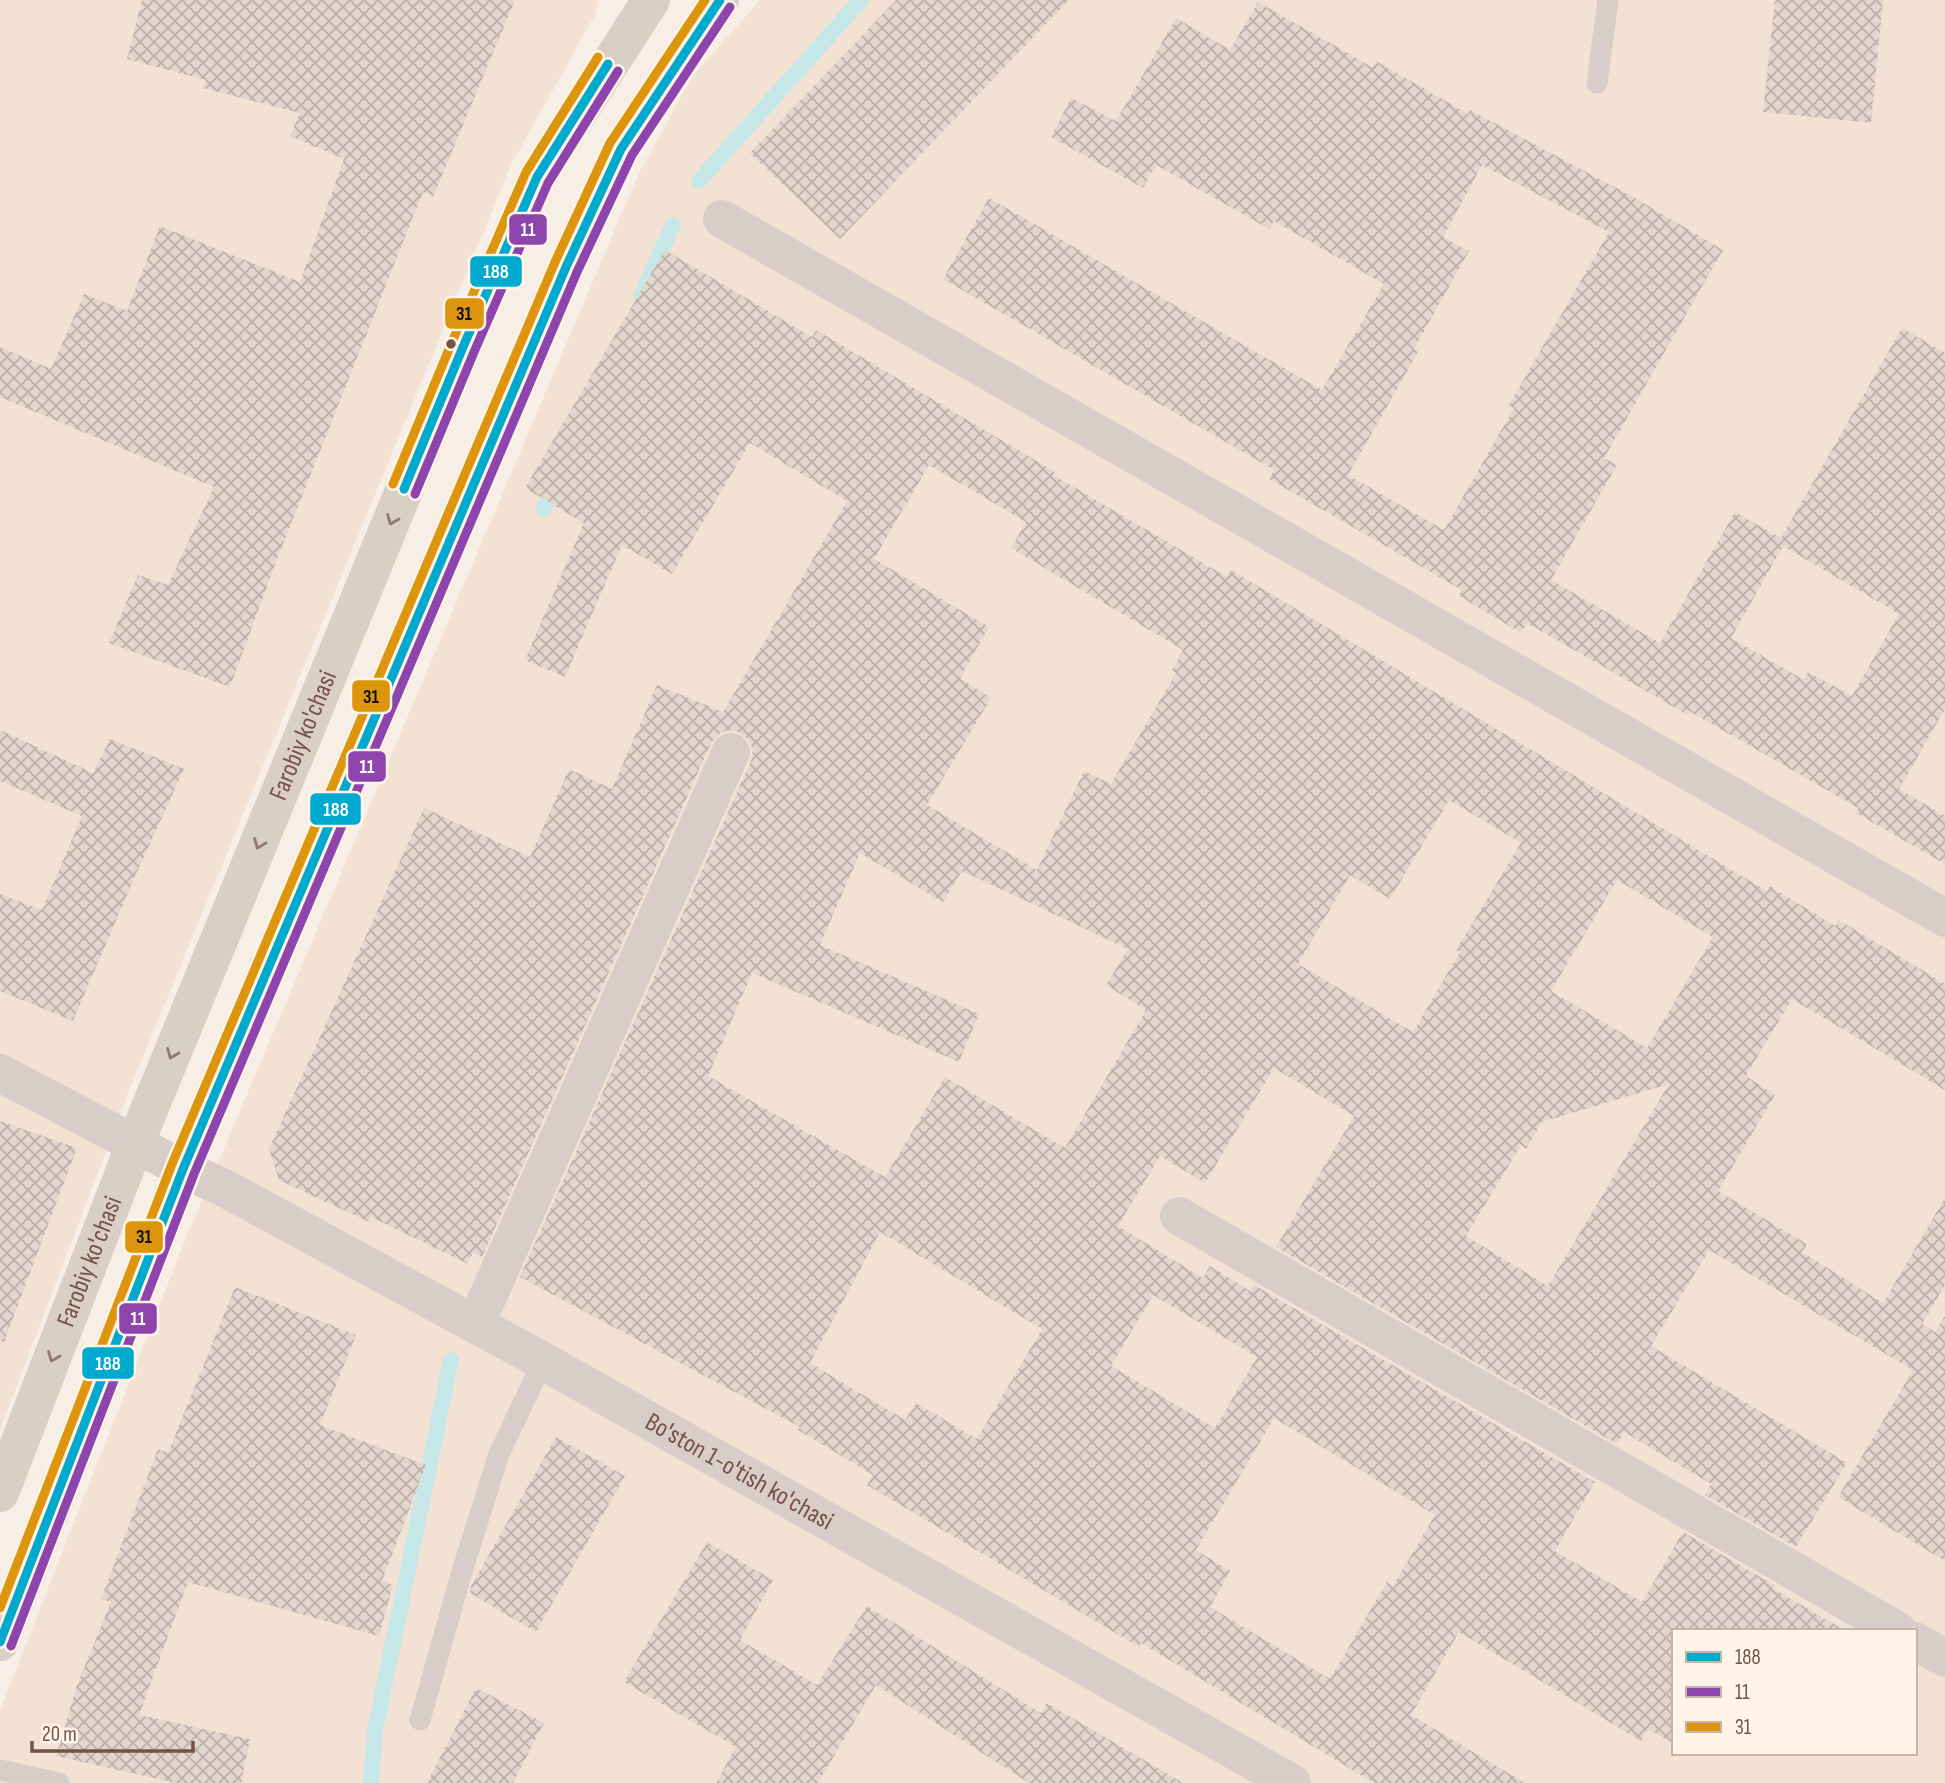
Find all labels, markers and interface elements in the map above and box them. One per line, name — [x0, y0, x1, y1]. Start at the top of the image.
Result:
line badge: 11 — [508, 213, 548, 246]
text: 11 — [521, 219, 536, 242]
line badge: 188 — [469, 255, 523, 288]
text: 188 — [483, 261, 509, 284]
line badge: 31 — [444, 297, 485, 330]
text: 31 — [456, 303, 473, 326]
unlabelled marker — [444, 337, 458, 351]
one-way arrow — [386, 513, 400, 525]
street label: Farobiy ko'chasi — [263, 666, 344, 805]
line badge: 31 — [351, 679, 391, 713]
text: 31 — [363, 686, 380, 709]
line badge: 11 — [347, 750, 387, 783]
text: 11 — [360, 756, 375, 779]
line badge: 188 — [309, 792, 362, 826]
text: 188 — [323, 799, 349, 822]
one-way arrow — [253, 837, 267, 849]
one-way arrow — [166, 1047, 180, 1059]
street label: Farobiy ko'chasi — [50, 1192, 129, 1331]
line badge: 31 — [124, 1220, 164, 1254]
text: 31 — [136, 1226, 153, 1249]
line badge: 11 — [118, 1302, 158, 1335]
text: 11 — [131, 1308, 146, 1331]
line badge: 188 — [81, 1346, 135, 1380]
one-way arrow — [47, 1350, 61, 1362]
text: 188 — [95, 1353, 121, 1376]
street label: Bo'ston 1-o'tish ko'chasi — [640, 1406, 839, 1537]
legend — [1672, 1629, 1917, 1755]
text: 188 — [1735, 1645, 1761, 1670]
text: 11 — [1735, 1680, 1750, 1705]
scale bar — [32, 1710, 192, 1754]
text: 31 — [1735, 1715, 1752, 1740]
text: 20 m — [42, 1722, 77, 1747]

